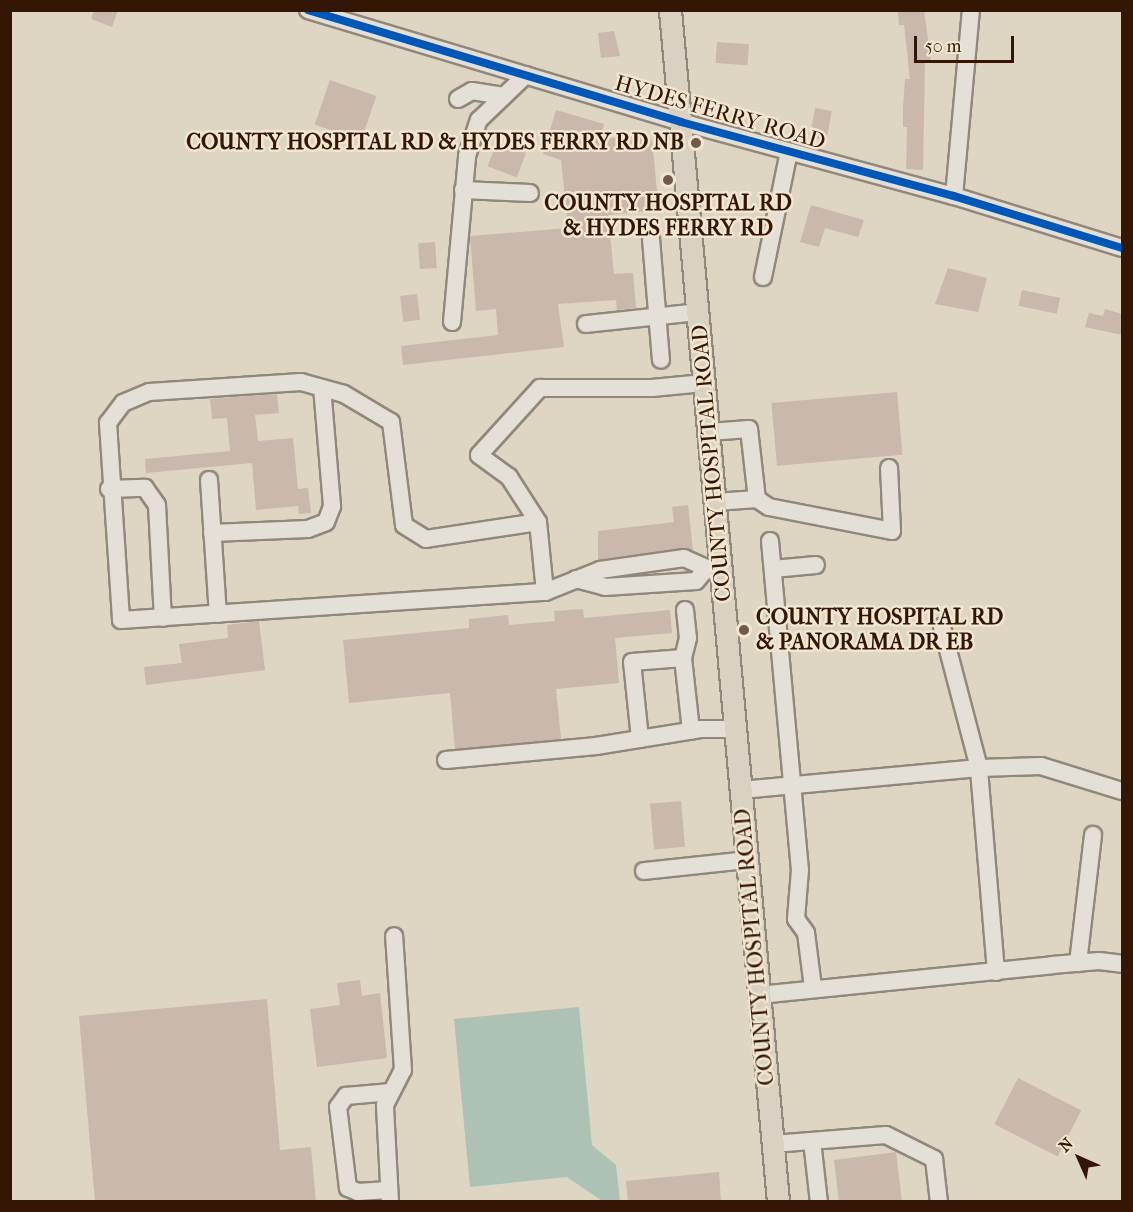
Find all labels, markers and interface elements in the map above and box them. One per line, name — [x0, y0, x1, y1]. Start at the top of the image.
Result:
scale bar — [917, 24, 1018, 62]
text: 50 m — [925, 36, 961, 57]
street label: HYDES FERRY ROAD — [612, 70, 828, 156]
place label: COUNTY HOSPITAL RD & HYDES FERRY RD NB — [186, 130, 684, 156]
marker: COUNTY HOSPITAL RD & HYDES FERRY RD NB — [689, 136, 703, 150]
marker: COUNTY HOSPITAL RD & HYDES FERRY RD — [661, 173, 675, 187]
place label: COUNTY HOSPITAL RD & HYDES FERRY RD — [544, 190, 792, 242]
street label: COUNTY HOSPITAL ROAD — [687, 323, 737, 603]
place label: COUNTY HOSPITAL RD & PANORAMA DR EB — [756, 604, 1003, 656]
marker: COUNTY HOSPITAL RD & PANORAMA DR EB — [737, 623, 751, 637]
street label: COUNTY HOSPITAL ROAD — [730, 807, 780, 1087]
north arrow — [1049, 1128, 1109, 1188]
text: N — [1055, 1134, 1077, 1156]

